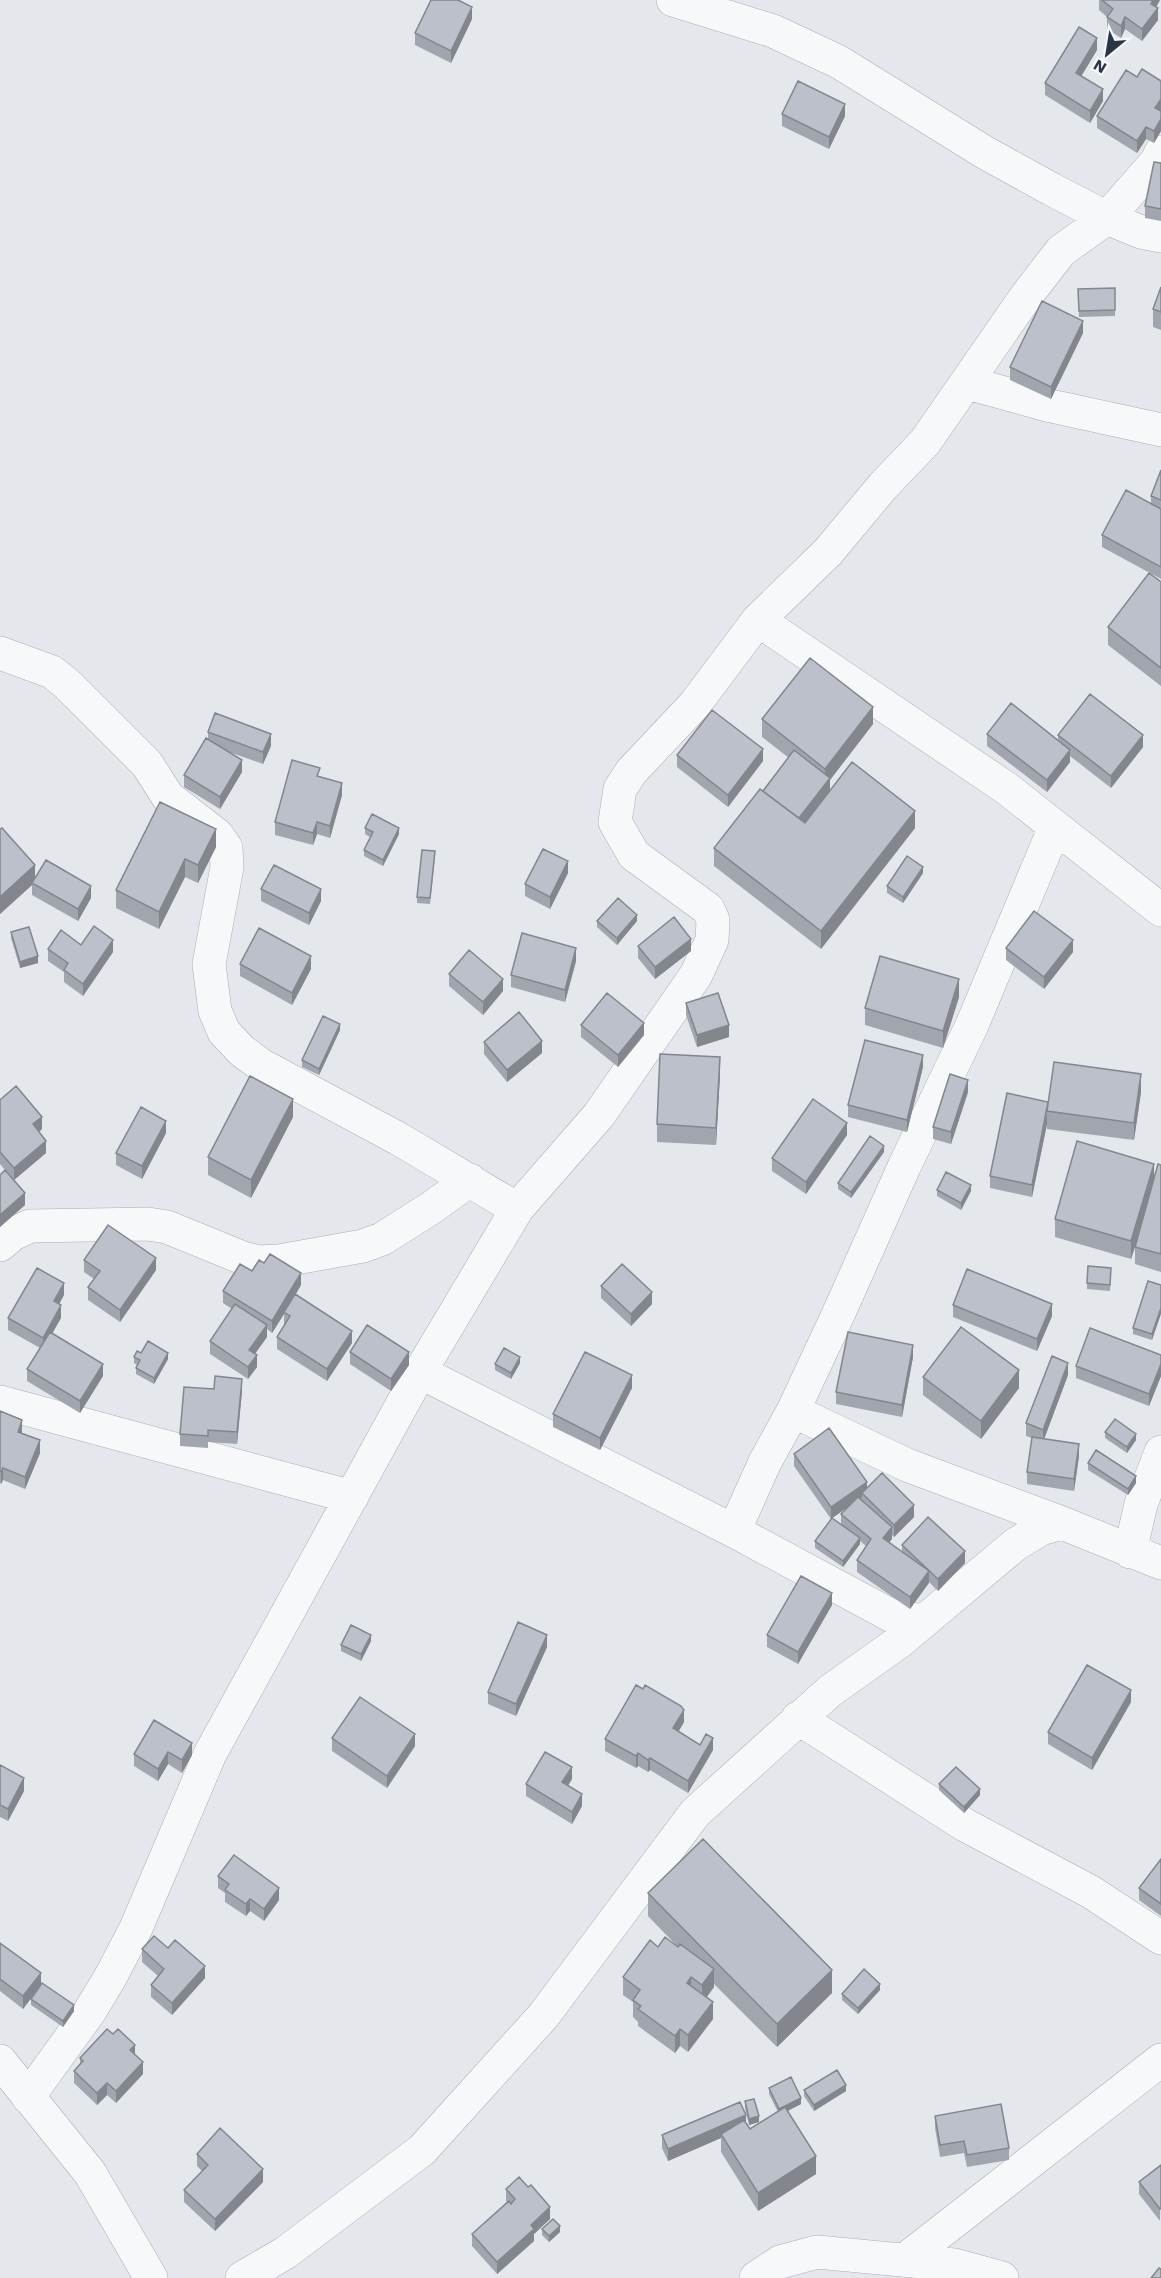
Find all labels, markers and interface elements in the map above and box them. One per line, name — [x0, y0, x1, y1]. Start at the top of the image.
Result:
north arrow — [1077, 24, 1137, 84]
text: N — [1090, 55, 1110, 78]

